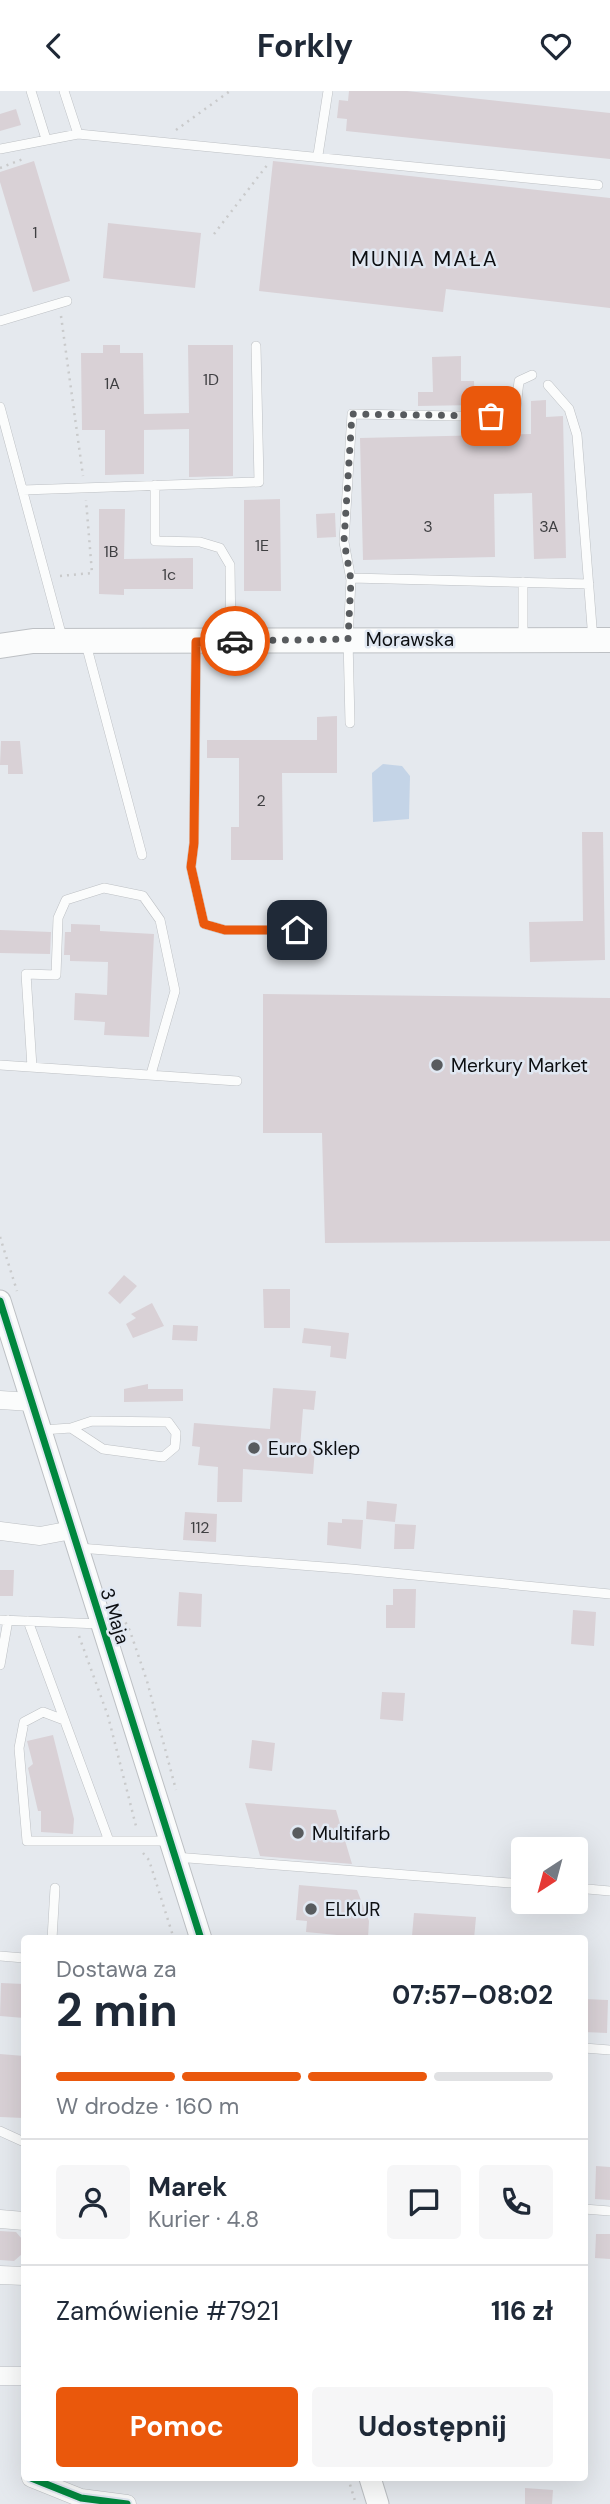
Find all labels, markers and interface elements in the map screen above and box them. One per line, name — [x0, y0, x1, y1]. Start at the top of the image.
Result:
text: Forkly — [257, 25, 353, 67]
icon: back — [35, 27, 73, 65]
icon: heart — [537, 27, 575, 65]
house number: 1 — [33, 222, 38, 243]
district label: MUNIA MAŁA — [351, 245, 499, 273]
house number: 1D — [203, 369, 219, 390]
house number: 1A — [104, 373, 120, 394]
pin — [461, 386, 521, 446]
icon: bag — [472, 397, 510, 435]
house number: 3 — [423, 516, 433, 537]
house number: 3A — [539, 516, 559, 537]
house number: 1E — [255, 535, 269, 556]
house number: 1B — [104, 541, 118, 562]
house number: 1c — [162, 564, 176, 585]
courier — [200, 606, 270, 676]
icon: car — [216, 622, 254, 660]
street label: Morawska — [366, 627, 454, 652]
house number: 2 — [256, 790, 266, 811]
pin — [267, 900, 327, 960]
icon: home — [278, 911, 316, 949]
place label: Merkury Market — [451, 1053, 588, 1078]
marker: Merkury Market — [429, 1057, 445, 1073]
place label: Euro Sklep — [268, 1436, 360, 1461]
marker: Euro Sklep — [246, 1440, 262, 1456]
house number: 112 — [190, 1517, 210, 1538]
street label: 3 Maja — [95, 1585, 135, 1647]
place label: Multifarb — [312, 1821, 390, 1846]
marker: Multifarb — [290, 1825, 306, 1841]
north arrow — [511, 1837, 588, 1915]
map controls — [511, 1837, 588, 1914]
place label: ELKUR — [325, 1897, 381, 1922]
marker: ELKUR — [303, 1901, 319, 1917]
text: Dostawa za — [56, 1954, 177, 1984]
text: 07:57–08:02 — [392, 1978, 553, 2012]
text: 2 min — [56, 1980, 178, 2040]
text: W drodze · 160 m — [56, 2091, 239, 2121]
button: person — [56, 2165, 130, 2239]
button: chat — [387, 2165, 461, 2239]
button: phone — [479, 2165, 553, 2239]
text: Marek — [148, 2170, 227, 2204]
text: Kurier · 4.8 — [148, 2204, 259, 2234]
text: Zamówienie #7921 — [56, 2294, 279, 2328]
text: 116 zł — [491, 2294, 553, 2328]
button: Pomoc — [56, 2387, 298, 2467]
button: Udostępnij — [312, 2387, 553, 2467]

